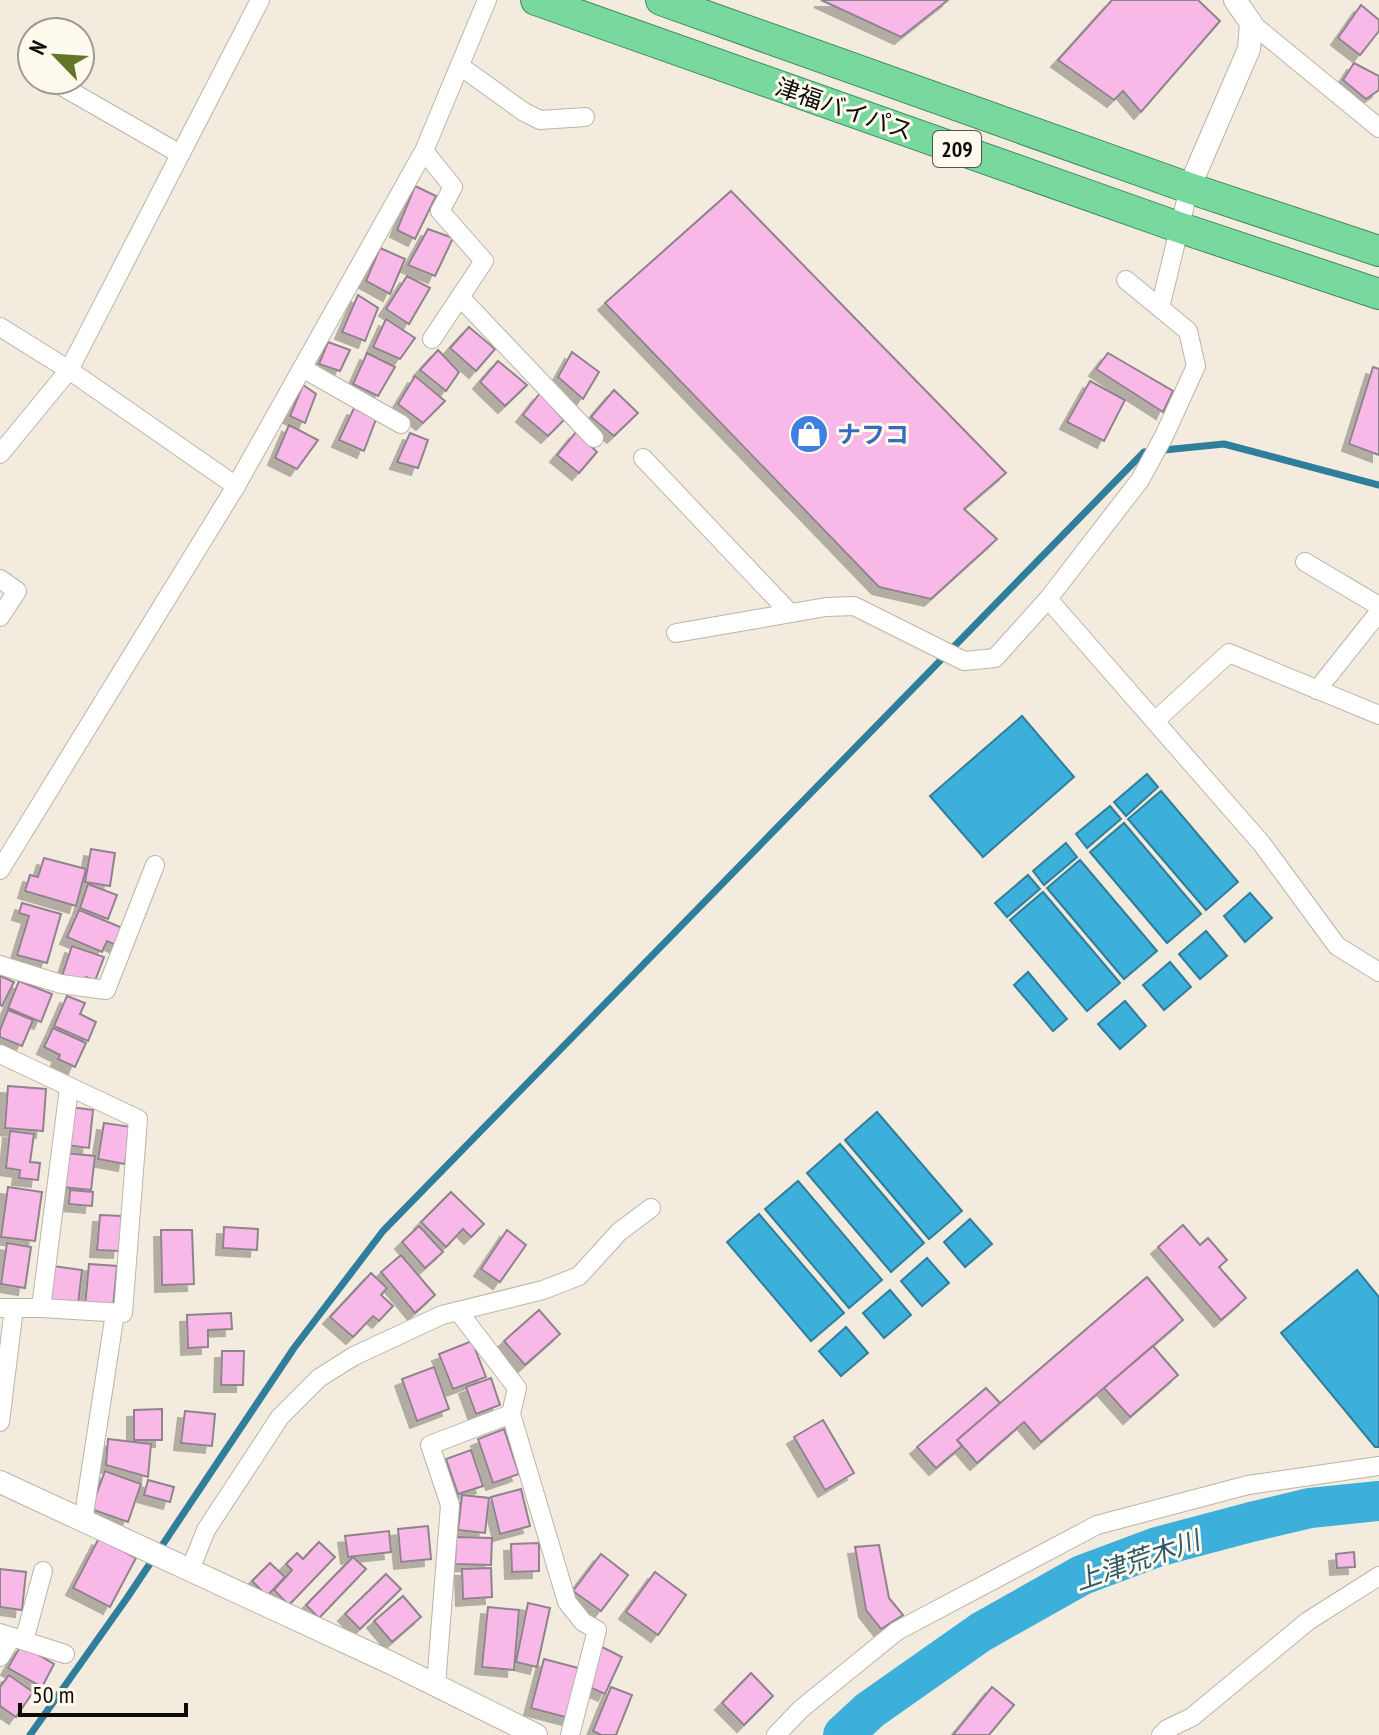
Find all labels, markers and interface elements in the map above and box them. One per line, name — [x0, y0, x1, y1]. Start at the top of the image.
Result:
north arrow — [16, 16, 96, 96]
text: N — [23, 36, 53, 59]
street label: 津福バイパス — [771, 71, 917, 147]
road number: 209 — [933, 131, 981, 167]
shop icon: ナフコ — [788, 413, 830, 455]
place label: ナフコ — [837, 419, 909, 450]
water label: 上津荒木川 — [1070, 1522, 1207, 1597]
scale bar — [20, 1667, 186, 1717]
text: 50 m — [32, 1679, 74, 1710]

